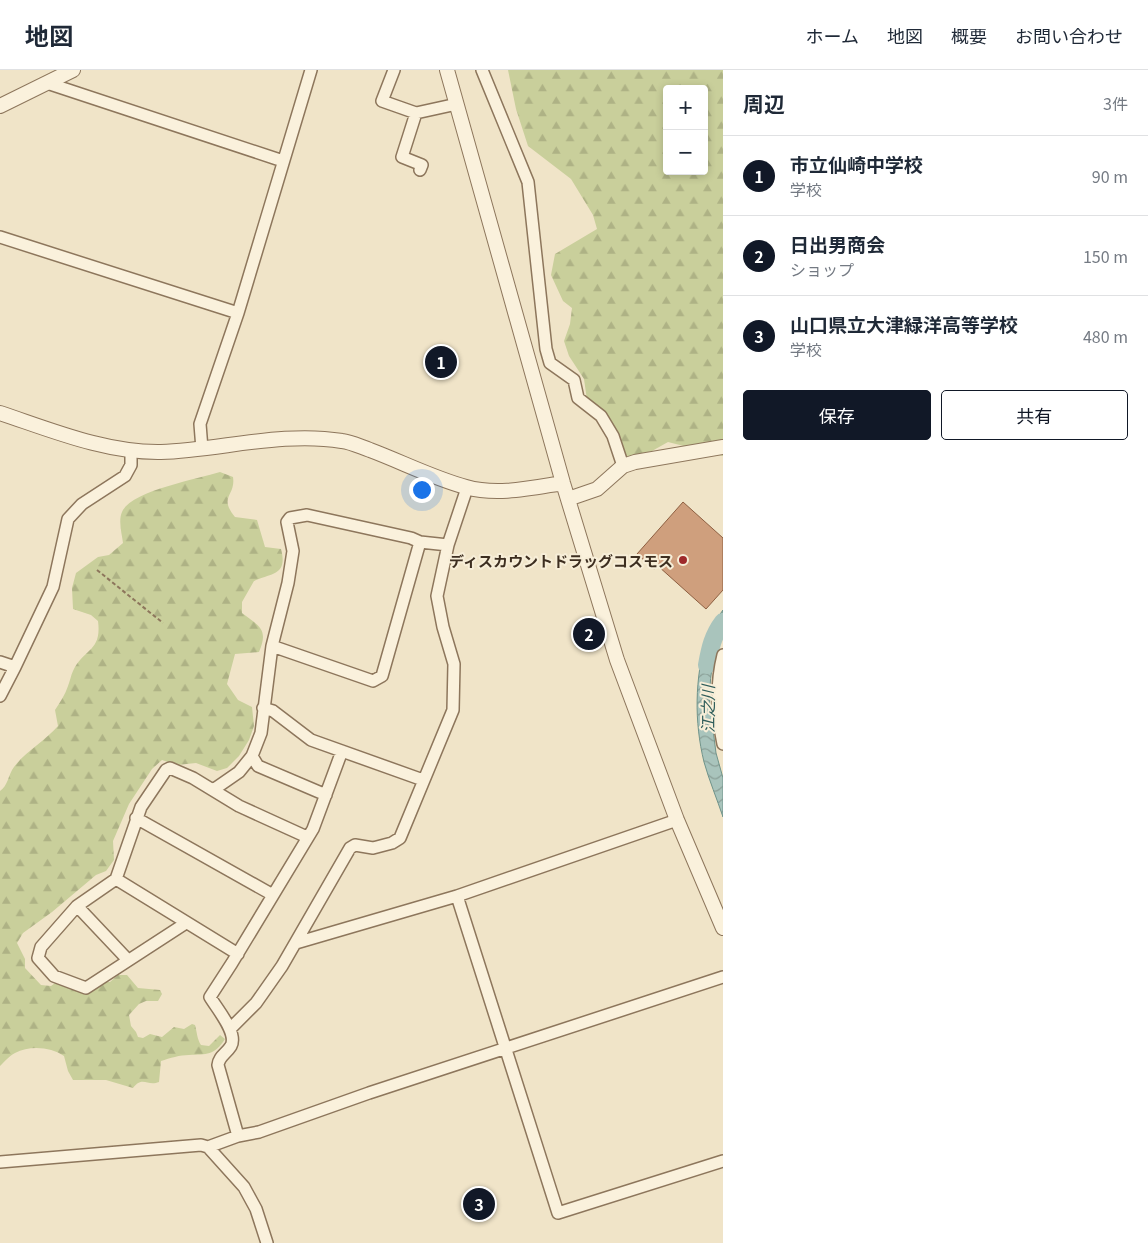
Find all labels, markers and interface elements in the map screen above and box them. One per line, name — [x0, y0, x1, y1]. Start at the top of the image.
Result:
text: 地図 — [25, 17, 73, 52]
text: ホーム — [806, 22, 859, 48]
text: 地図 — [887, 22, 923, 48]
text: 概要 — [951, 22, 987, 48]
text: お問い合わせ — [1015, 22, 1123, 48]
map controls — [663, 85, 708, 175]
button: + — [663, 85, 708, 130]
text: 周辺 — [743, 88, 785, 118]
text: 3件 — [1103, 91, 1128, 115]
button: − — [663, 130, 708, 175]
text: 市立仙崎中学校 — [790, 150, 923, 177]
text: 1 — [754, 164, 764, 188]
text: 90 m — [1092, 164, 1128, 188]
text: 学校 — [790, 177, 822, 201]
text: 日出男商会 — [790, 230, 885, 257]
text: 2 — [754, 244, 764, 268]
text: 150 m — [1083, 244, 1128, 268]
text: ショップ — [790, 257, 854, 281]
text: 山口県立大津緑洋高等学校 — [790, 310, 1018, 337]
text: 3 — [754, 324, 764, 348]
text: 480 m — [1083, 324, 1128, 348]
text: 学校 — [790, 337, 822, 361]
pin: 1 — [425, 343, 457, 381]
button: 保存 — [743, 390, 931, 440]
button: 共有 — [941, 390, 1128, 440]
your location — [409, 477, 435, 503]
place label: ディスカウントドラッグコスモス — [449, 550, 673, 571]
marker: ディスカウントドラッグコスモス — [677, 554, 689, 566]
pin: 2 — [573, 615, 605, 653]
water label: 江之川 — [695, 683, 719, 733]
pin: 3 — [463, 1185, 495, 1223]

